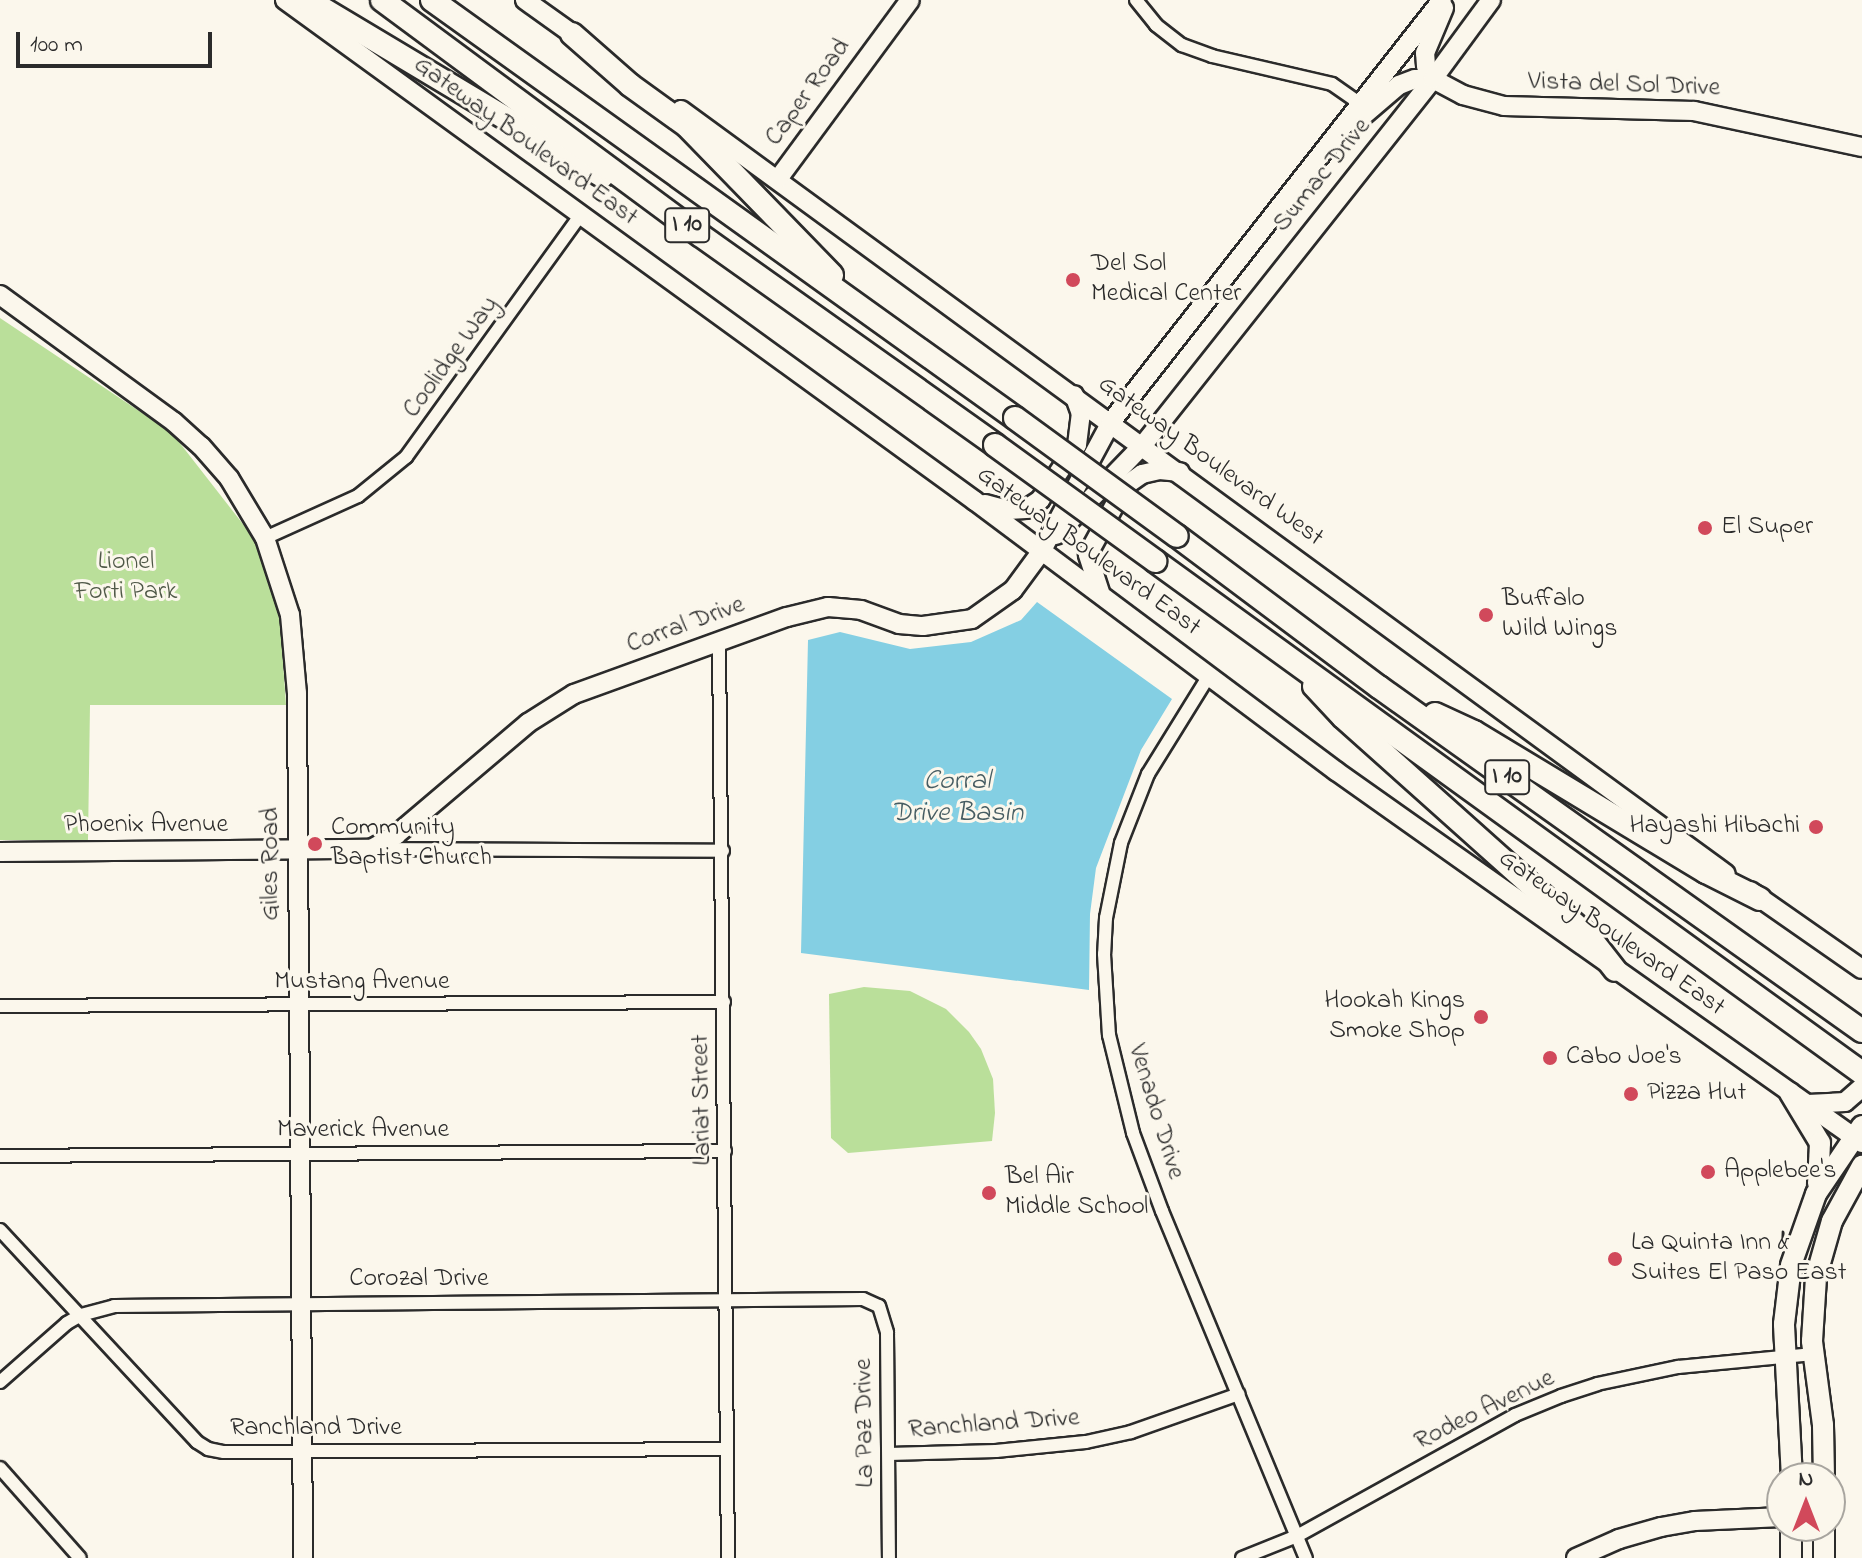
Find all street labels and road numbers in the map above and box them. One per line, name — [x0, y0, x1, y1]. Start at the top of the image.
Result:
street label: Caper Road — [760, 33, 858, 153]
street label: Gateway Boulevard East — [407, 50, 643, 234]
street label: Vista del Sol Drive — [1527, 67, 1721, 105]
street label: Sumac Drive — [1267, 113, 1379, 239]
road number: I 10 — [663, 205, 711, 245]
street label: Coolidge Way — [397, 291, 507, 425]
street label: Gateway Boulevard West — [1091, 370, 1329, 554]
street label: Gateway Boulevard East — [970, 460, 1206, 644]
street label: Corral Drive — [623, 590, 749, 662]
road number: I 10 — [1483, 757, 1531, 797]
street label: Giles Road — [256, 807, 288, 921]
street label: Phoenix Avenue — [64, 810, 228, 842]
street label: Gateway Boulevard East — [1492, 844, 1730, 1024]
street label: Mustang Avenue — [274, 967, 450, 999]
street label: Lariat Street — [686, 1034, 720, 1166]
street label: Venado Drive — [1120, 1041, 1190, 1183]
street label: Maverick Avenue — [277, 1115, 449, 1147]
street label: Corozal Drive — [349, 1264, 489, 1296]
street label: La Paz Drive — [849, 1358, 883, 1488]
street label: Rodeo Avenue — [1410, 1364, 1560, 1458]
street label: Ranchland Drive — [907, 1403, 1081, 1447]
street label: Ranchland Drive — [230, 1413, 402, 1445]

